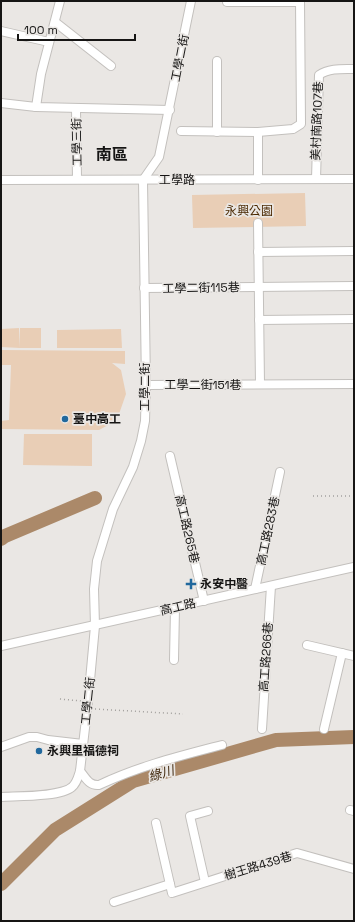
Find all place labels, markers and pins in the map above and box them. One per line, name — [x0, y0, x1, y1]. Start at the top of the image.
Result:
place label: 臺中高工 — [73, 411, 121, 427]
marker: 臺中高工 — [60, 414, 70, 424]
place label: 永安中醫 — [200, 576, 248, 592]
marker: 永安中醫 — [185, 578, 197, 590]
place label: 永興里福德祠 — [47, 743, 119, 759]
marker: 永興里福德祠 — [34, 746, 44, 756]

